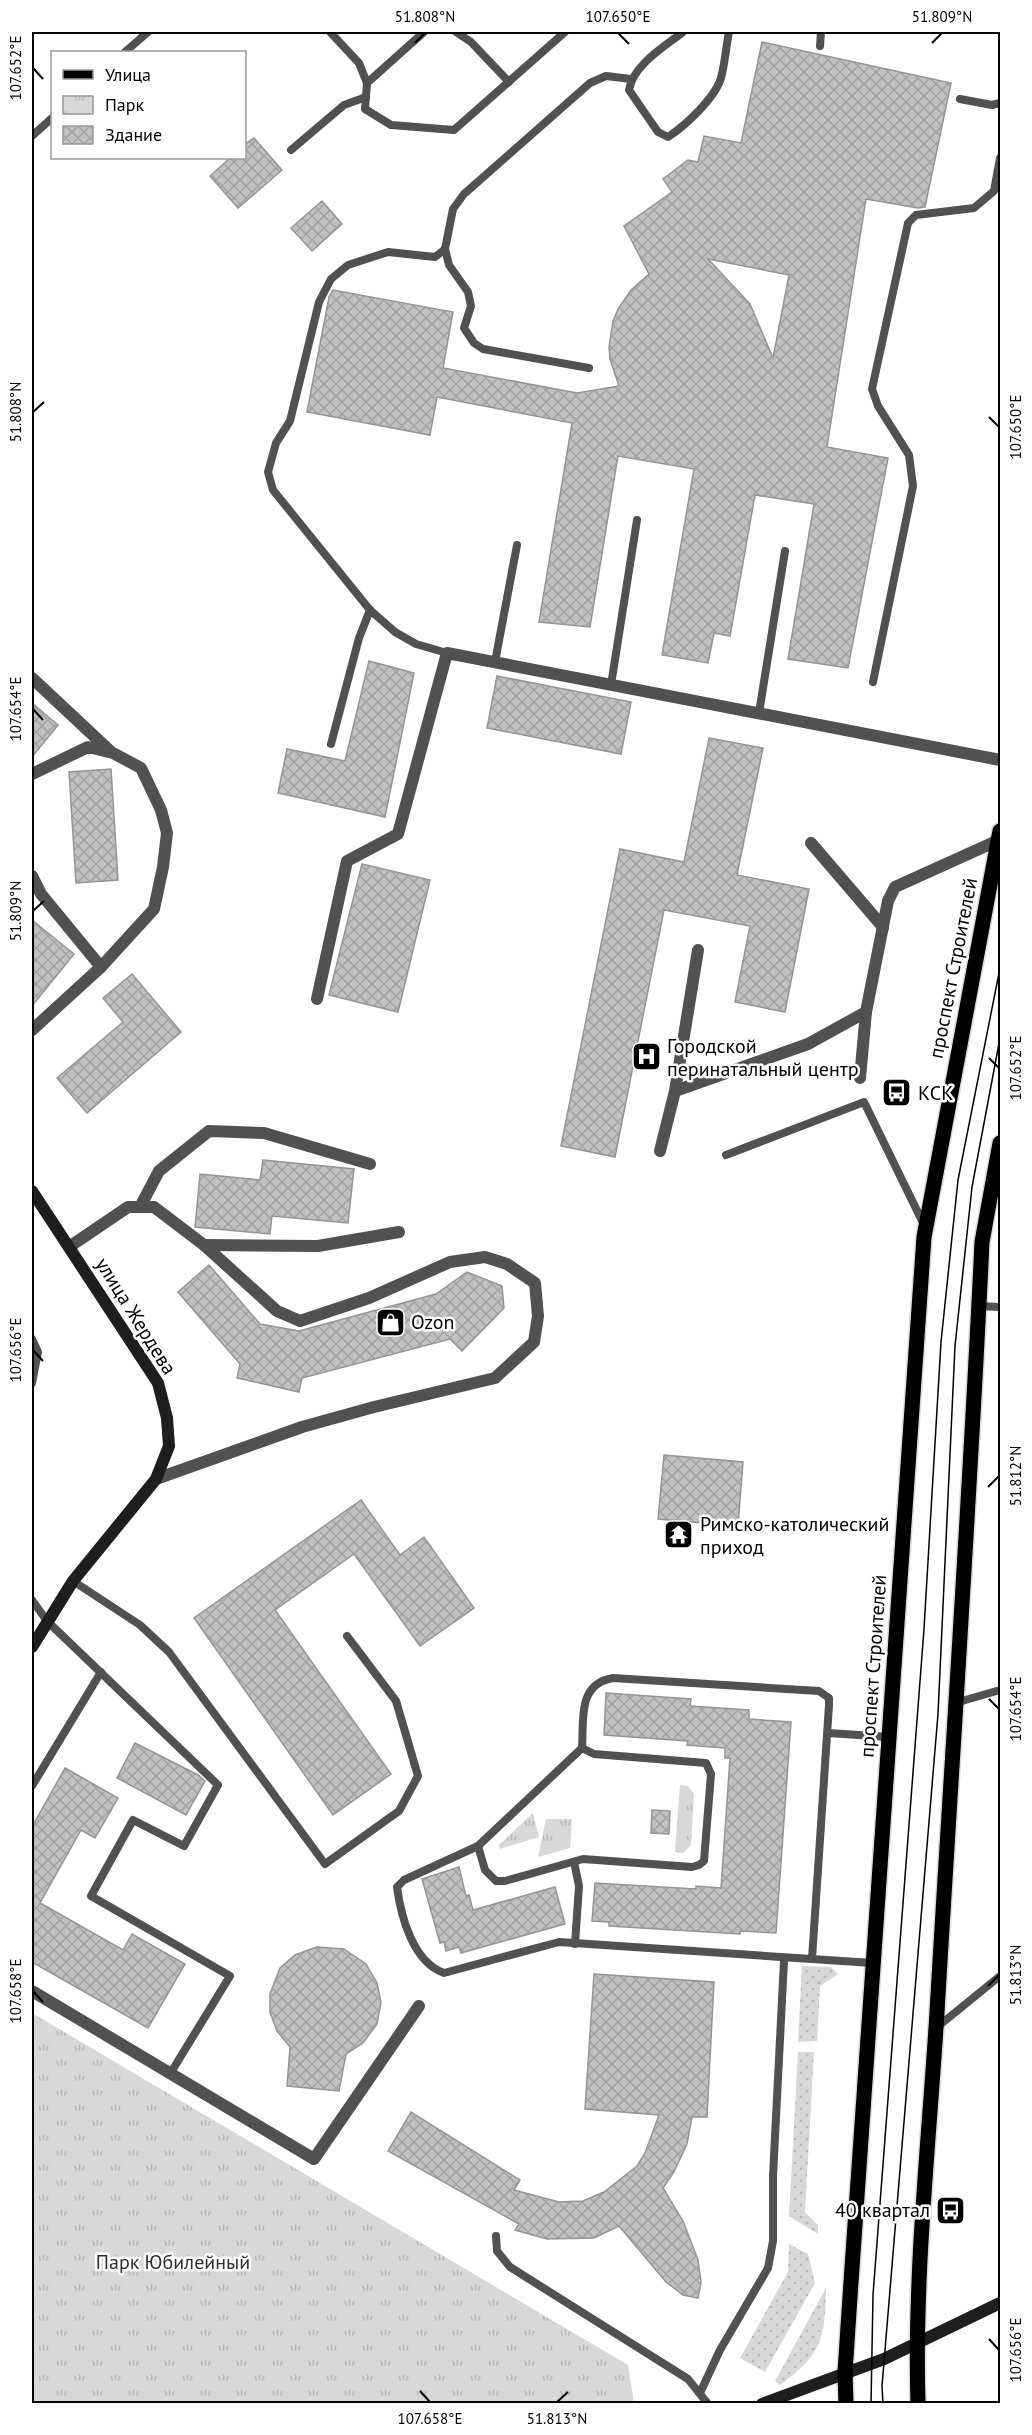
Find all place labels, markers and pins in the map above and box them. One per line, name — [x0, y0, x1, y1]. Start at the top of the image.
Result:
place label: Городской перинатальный центр — [667, 1033, 859, 1082]
hospital icon: Городской перинатальный центр — [630, 1041, 662, 1073]
bus stop icon: КСК — [881, 1077, 913, 1109]
place label: КСК — [918, 1080, 953, 1106]
shop icon: Ozon — [374, 1306, 406, 1338]
place label: Ozon — [411, 1309, 455, 1335]
place label: Римско-католический приход — [700, 1511, 889, 1560]
temple icon: Римско-католический приход — [663, 1519, 695, 1551]
bus stop icon: 40 квартал — [935, 2194, 967, 2226]
place label: 40 квартал — [835, 2197, 930, 2223]

